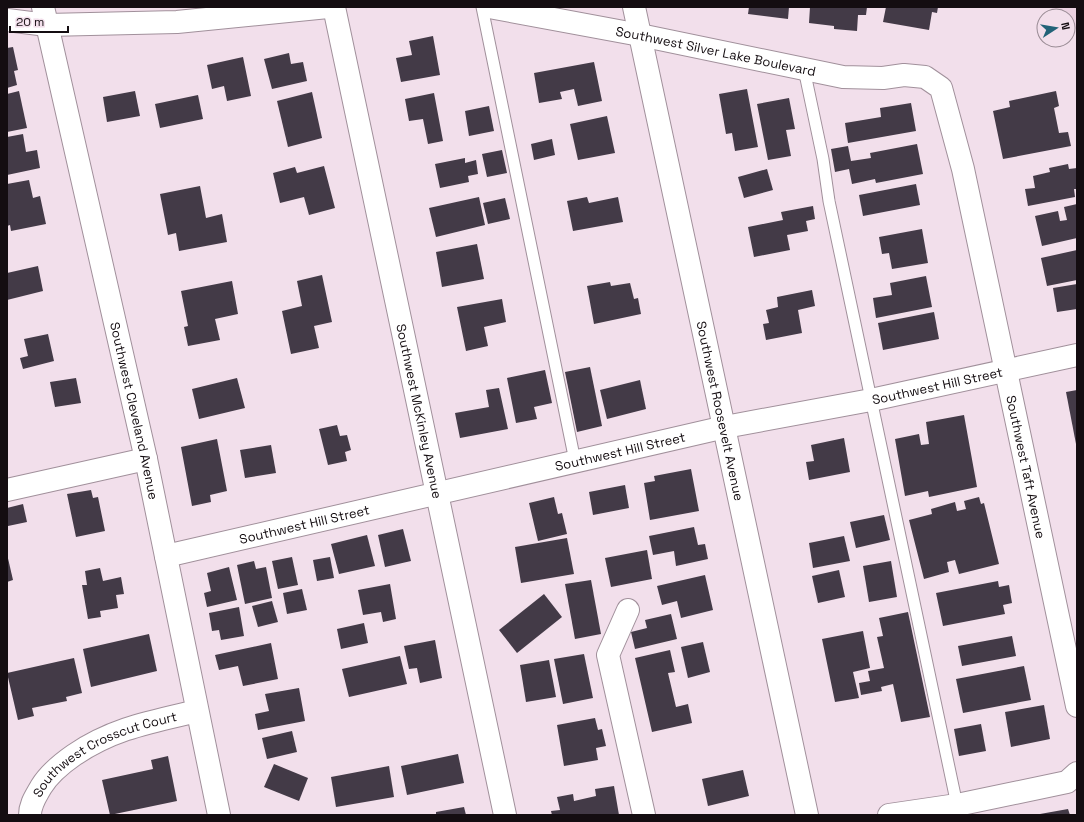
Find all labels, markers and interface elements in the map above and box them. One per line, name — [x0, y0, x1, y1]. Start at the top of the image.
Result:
scale bar — [10, 8, 68, 34]
north arrow — [1036, 8, 1076, 48]
text: 20 m — [16, 14, 44, 30]
text: N — [1058, 21, 1073, 31]
street label: Southwest Silver Lake Boulevard — [614, 22, 817, 80]
street label: Southwest Roosevelt Avenue — [693, 319, 748, 502]
street label: Southwest Cleveland Avenue — [107, 320, 163, 501]
street label: Southwest McKinley Avenue — [393, 322, 446, 500]
street label: Southwest Hill Street — [870, 363, 1004, 408]
street label: Southwest Taft Avenue — [1003, 394, 1050, 540]
street label: Southwest Hill Street — [553, 428, 687, 474]
street label: Southwest Hill Street — [238, 501, 371, 547]
street label: Southwest Crosscut Court — [29, 707, 179, 800]

